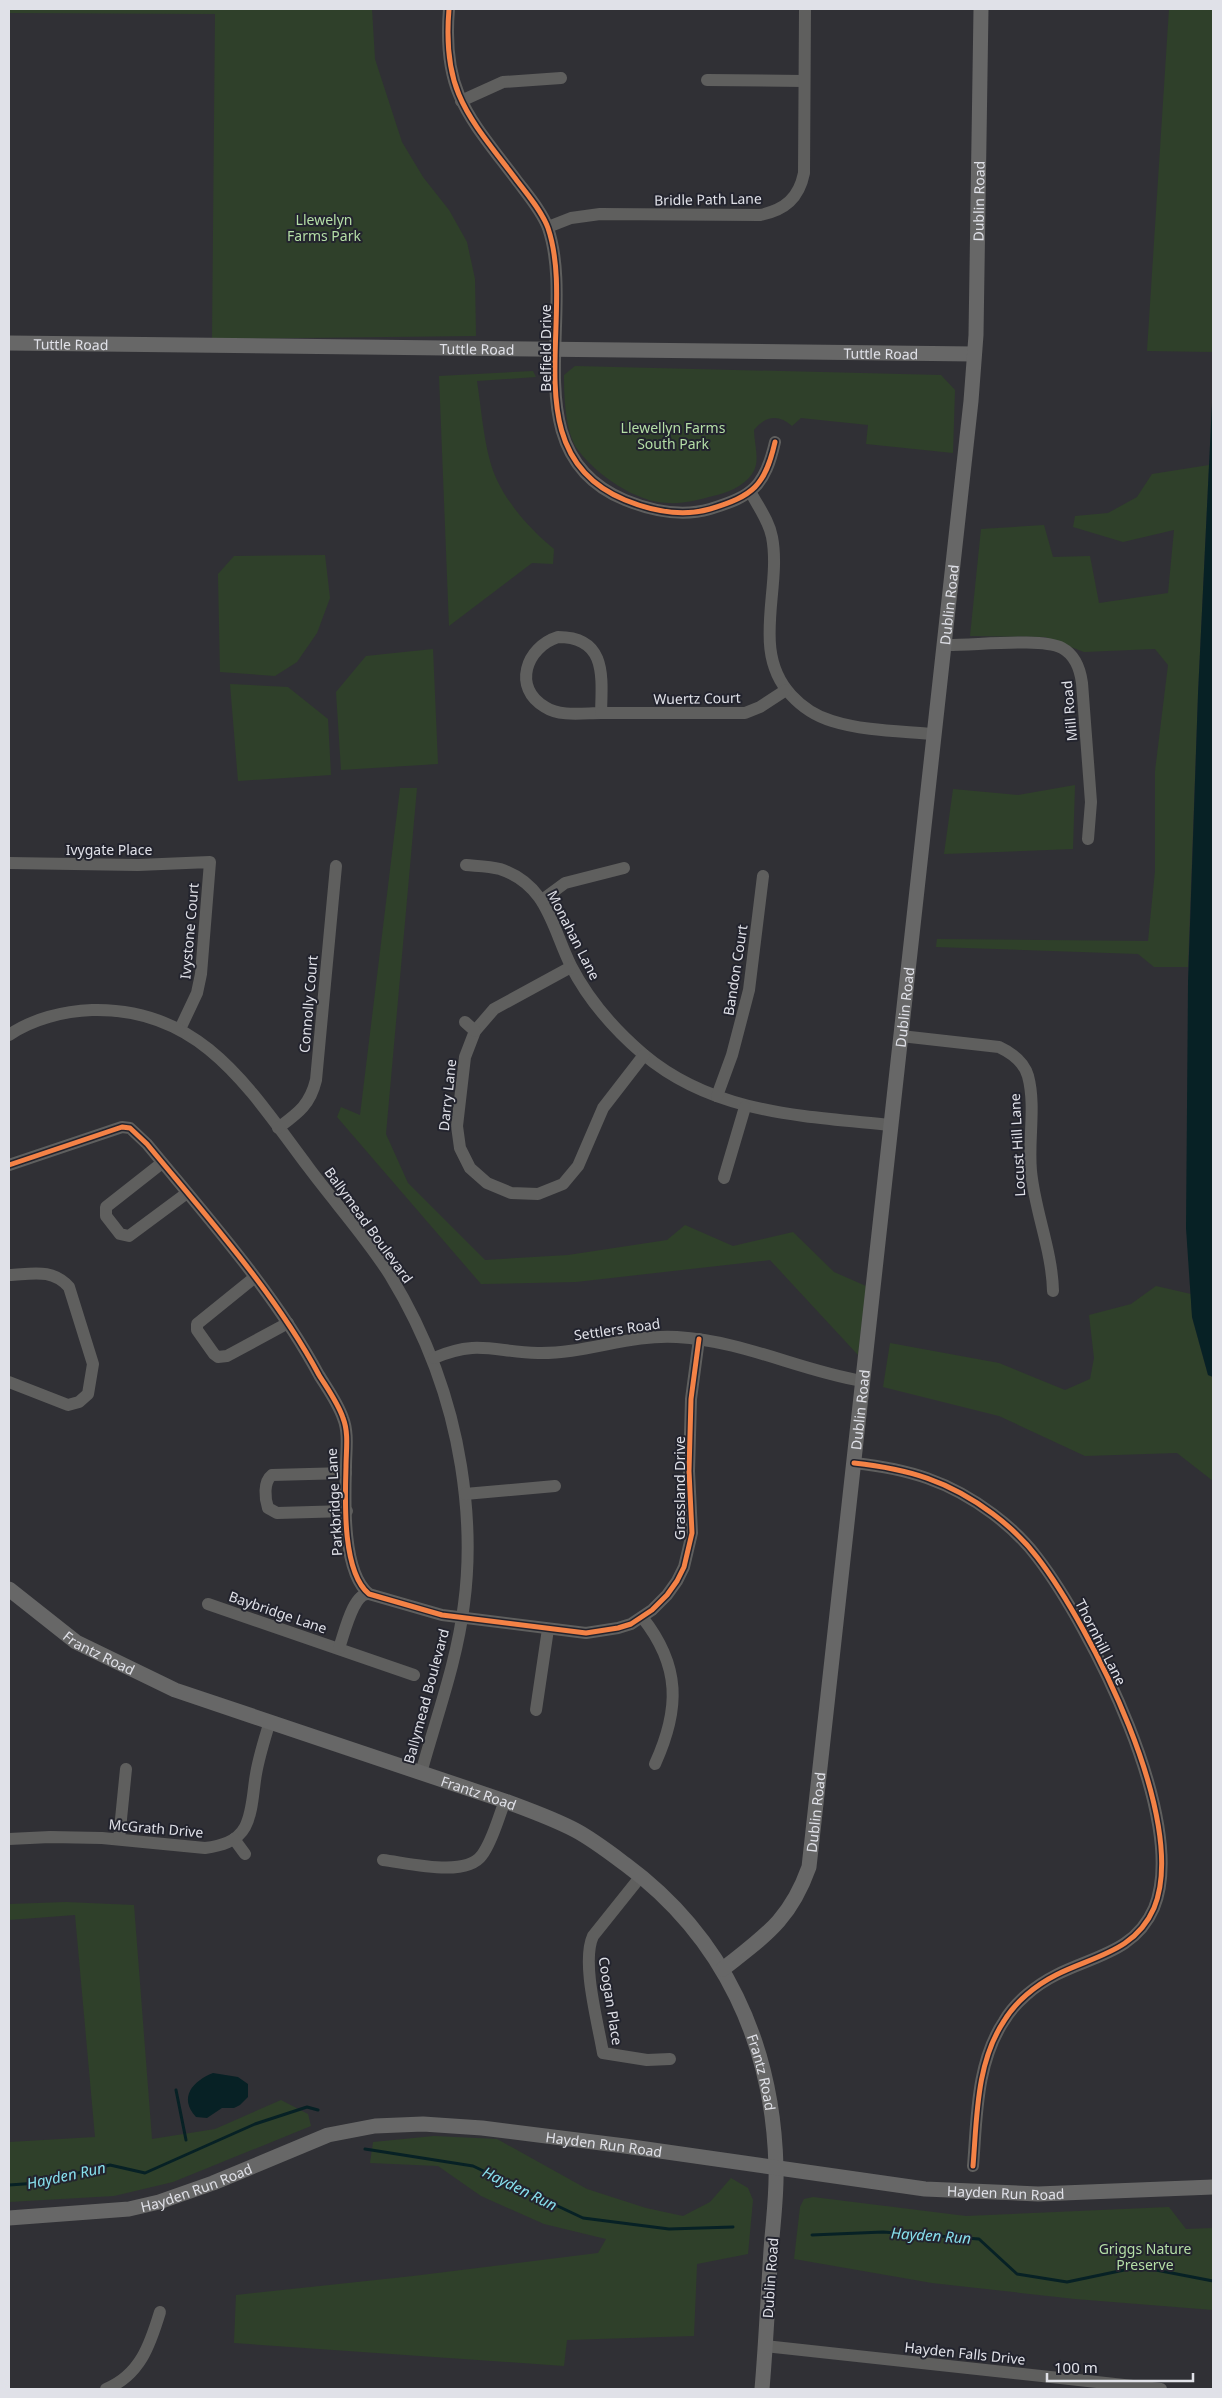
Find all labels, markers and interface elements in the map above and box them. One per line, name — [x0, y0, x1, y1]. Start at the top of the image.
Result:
street label: Dublin Road — [968, 161, 988, 242]
street label: Bridle Path Lane — [654, 189, 762, 209]
park label: Llewelyn Farms Park — [287, 210, 361, 245]
street label: Belfield Drive — [536, 304, 555, 392]
street label: Tuttle Road — [34, 334, 108, 354]
street label: Tuttle Road — [439, 338, 514, 358]
street label: Tuttle Road — [843, 343, 918, 363]
park label: Llewellyn Farms South Park — [621, 418, 726, 453]
street label: Dublin Road — [935, 563, 962, 646]
street label: Mill Road — [1057, 680, 1081, 742]
street label: Wuertz Court — [653, 688, 741, 708]
street label: Ivygate Place — [66, 840, 152, 859]
street label: Ivystone Court — [175, 882, 203, 980]
street label: Monahan Lane — [543, 887, 605, 983]
street label: Bandon Court — [718, 923, 752, 1017]
street label: Connolly Court — [294, 954, 322, 1054]
street label: Dublin Road — [890, 966, 918, 1048]
street label: Darry Lane — [434, 1058, 460, 1132]
street label: Locust Hill Lane — [1005, 1093, 1029, 1197]
street label: Ballymead Boulevard — [320, 1163, 418, 1287]
street label: Settlers Road — [573, 1314, 661, 1344]
street label: Dublin Road — [846, 1369, 873, 1451]
street label: Grassland Drive — [670, 1436, 689, 1540]
street label: Parkbridge Lane — [322, 1447, 346, 1556]
street label: Baybridge Lane — [226, 1586, 330, 1638]
street label: Thornhill Lane — [1071, 1596, 1131, 1688]
street label: Frantz Road — [59, 1626, 138, 1679]
street label: Ballymead Boulevard — [399, 1626, 453, 1766]
street label: Frantz Road — [439, 1771, 519, 1814]
street label: Dublin Road — [801, 1771, 829, 1853]
street label: McGrath Drive — [108, 1814, 204, 1842]
street label: Coogan Place — [595, 1956, 627, 2047]
street label: Frantz Road — [743, 2031, 781, 2112]
street label: Hayden Run Road — [544, 2127, 664, 2161]
water label: Hayden Run — [25, 2157, 107, 2193]
street label: Hayden Run Road — [138, 2158, 255, 2216]
water label: Hayden Run — [479, 2161, 561, 2215]
street label: Hayden Run Road — [947, 2180, 1065, 2204]
water label: Hayden Run — [890, 2222, 972, 2248]
street label: Dublin Road — [758, 2237, 782, 2319]
park label: Griggs Nature Preserve — [1099, 2239, 1191, 2274]
street label: Hayden Falls Drive — [904, 2337, 1026, 2369]
scale bar — [1047, 2350, 1193, 2382]
text: 100 m — [1054, 2357, 1098, 2377]

